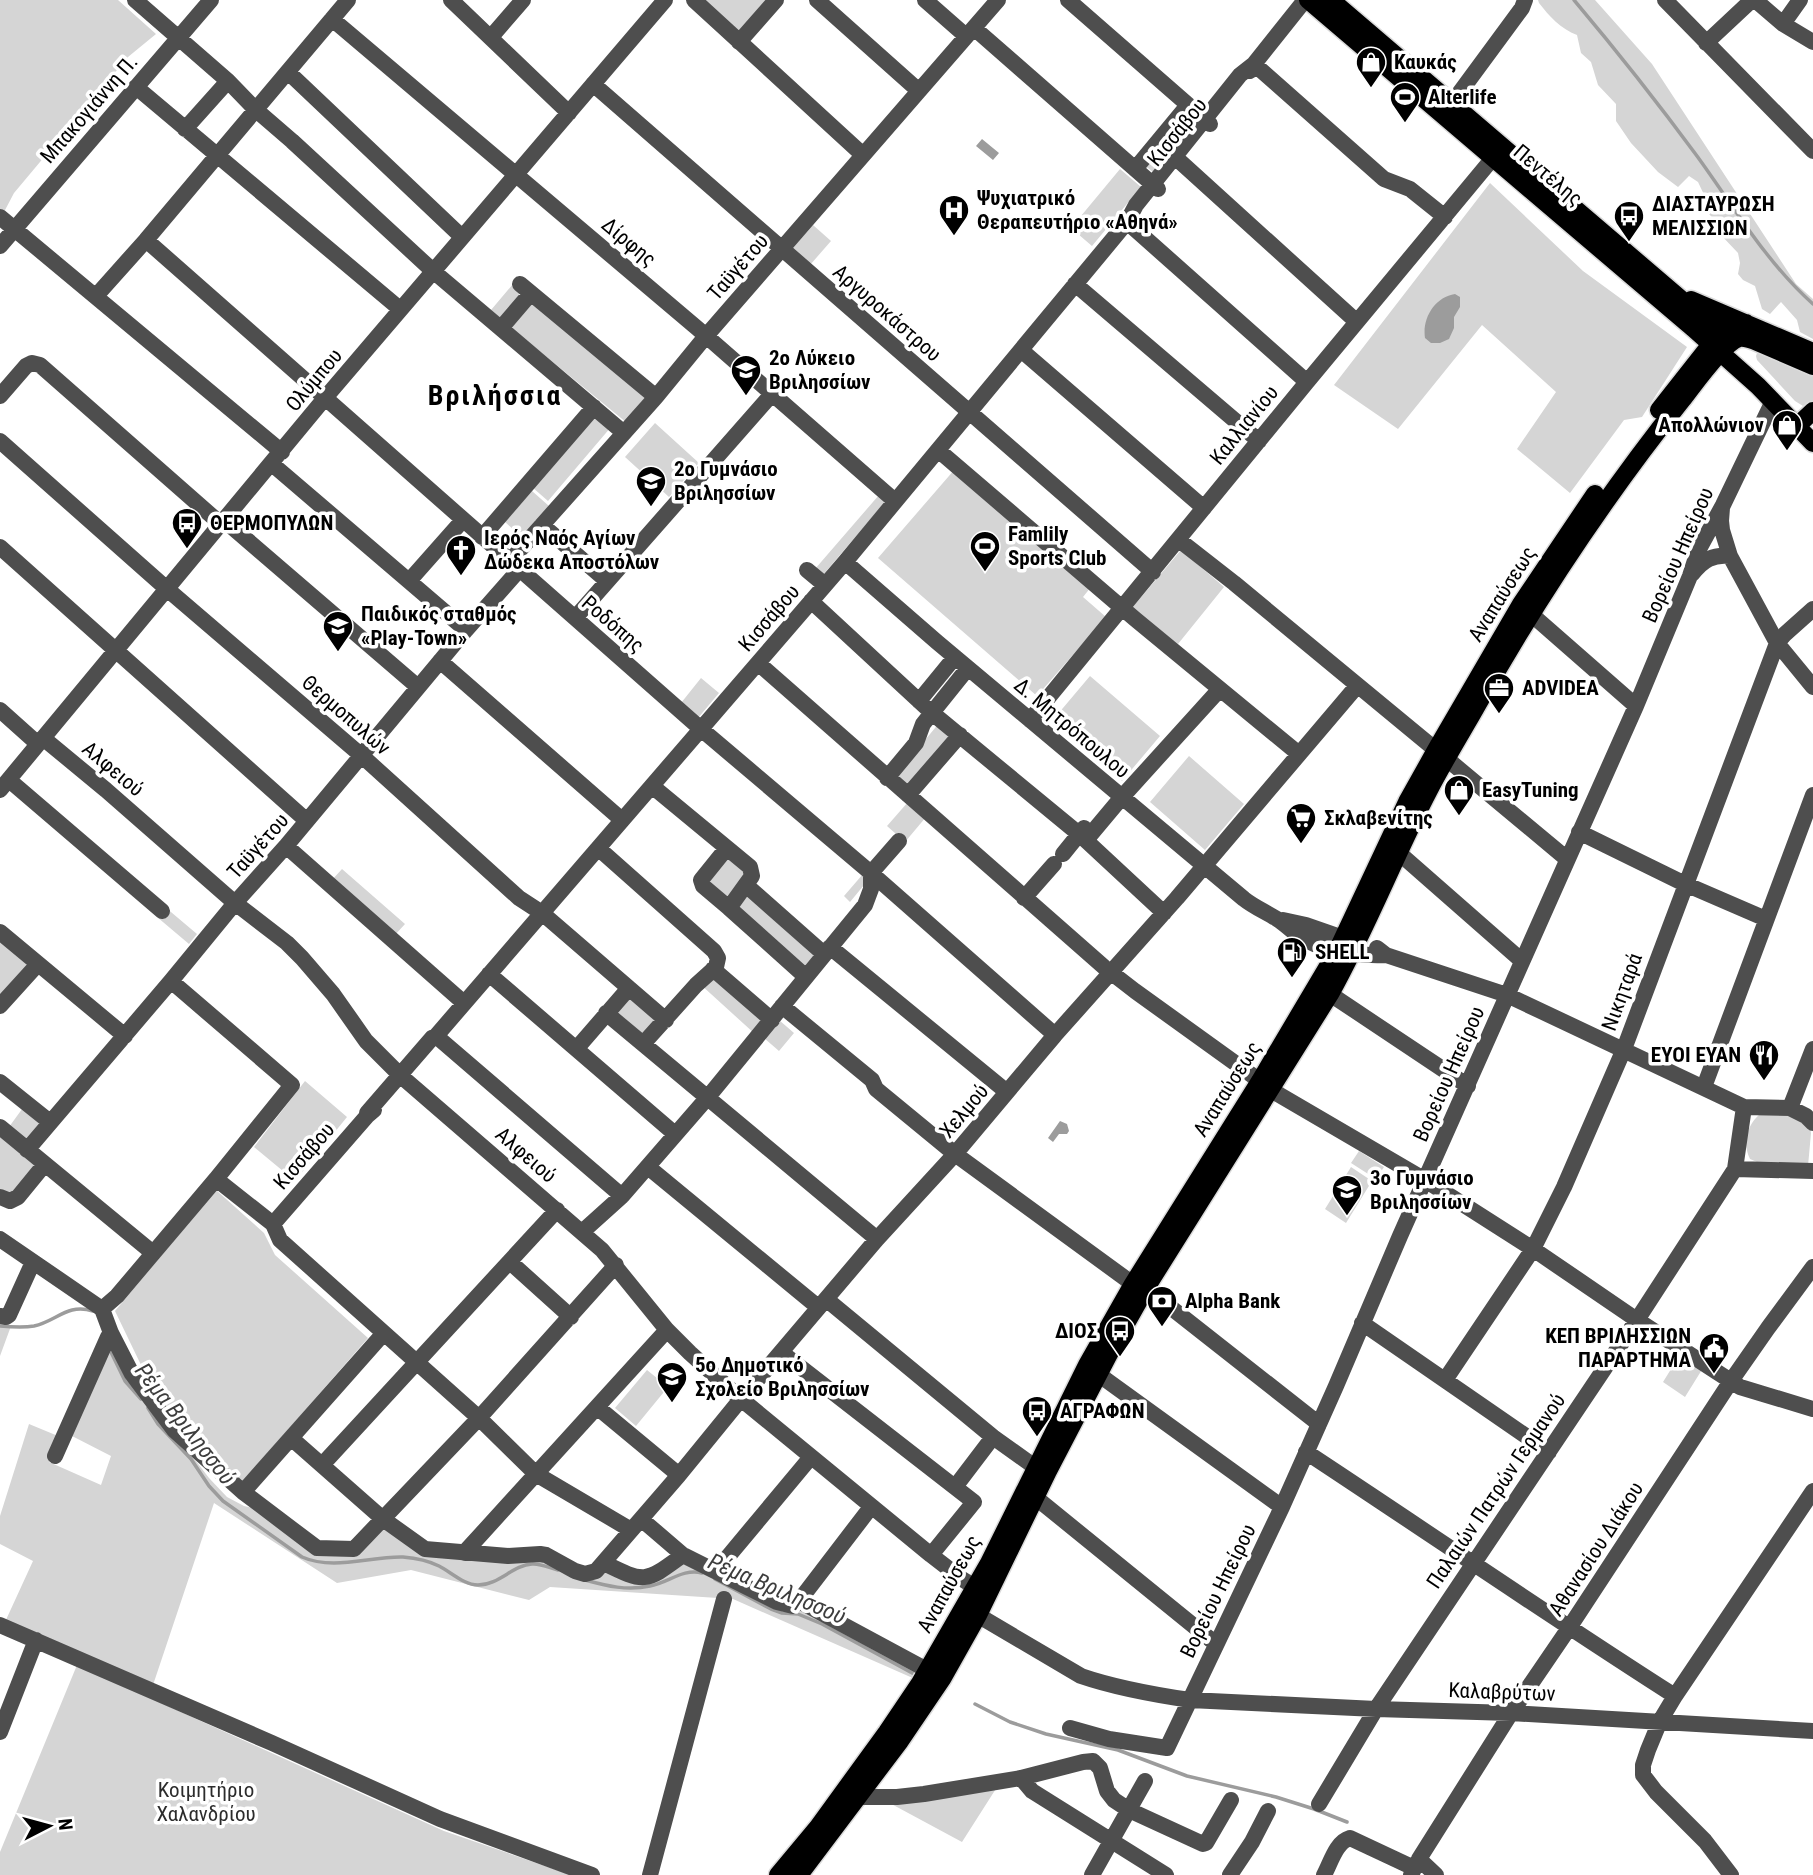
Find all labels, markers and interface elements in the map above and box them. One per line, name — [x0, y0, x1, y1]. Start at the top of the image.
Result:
shop icon: Καυκάς — [1354, 45, 1388, 89]
street label: Μπακογιάννη Π. — [35, 50, 143, 168]
place label: Καυκάς — [1394, 50, 1457, 74]
sports icon: Alterlife — [1388, 80, 1422, 124]
place label: Alterlife — [1428, 85, 1497, 109]
street label: Κισσάβου — [1142, 93, 1212, 171]
street label: Πεντέλης — [1509, 139, 1587, 211]
place label: Ψυχιατρικό Θεραπευτήριο «Αθηνά» — [977, 186, 1178, 234]
place label: ΔΙΑΣΤΑΥΡΩΣΗ ΜΕΛΙΣΣΙΩΝ — [1652, 192, 1775, 240]
hospital icon: Ψυχιατρικό Θεραπευτήριο «Αθηνά» — [937, 193, 971, 237]
bus stop icon: ΔΙΑΣΤΑΥΡΩΣΗ ΜΕΛΙΣΣΙΩΝ — [1612, 199, 1646, 243]
street label: Δίρφης — [597, 213, 661, 271]
street label: Ταϋγέτου — [703, 229, 773, 305]
street label: Αργυροκάστρου — [828, 260, 946, 366]
street label: Ολύμπου — [281, 344, 347, 416]
place label: 2ο Λύκειο Βριλησσίων — [769, 346, 871, 394]
school or university icon: 2ο Λύκειο Βριλησσίων — [729, 353, 763, 397]
district label: Βριλήσσια — [428, 379, 562, 412]
street label: Καλλιανίου — [1205, 381, 1283, 469]
shop icon: Απολλώνιον — [1770, 408, 1804, 452]
place label: Απολλώνιον — [1658, 413, 1765, 437]
place label: 2ο Γυμνάσιο Βριλησσίων — [674, 457, 778, 505]
school or university icon: 2ο Γυμνάσιο Βριλησσίων — [634, 464, 668, 508]
street label: Βορείου Ηπείρου — [1637, 484, 1719, 626]
bus stop icon: ΘΕΡΜΟΠΥΛΩΝ — [170, 506, 204, 550]
place label: ΘΕΡΜΟΠΥΛΩΝ — [210, 511, 333, 535]
place label: Famlily Sports Club — [1008, 522, 1106, 570]
place label: Ιερός Ναός Αγίων Δώδεκα Αποστόλων — [484, 526, 660, 574]
sports icon: Famlily Sports Club — [968, 529, 1002, 573]
church icon: Ιερός Ναός Αγίων Δώδεκα Αποστόλων — [444, 533, 478, 577]
street label: Αναπαύσεως — [1463, 542, 1541, 646]
street label: Κισσάβου — [734, 580, 804, 656]
street label: Ροδόπης — [577, 591, 649, 657]
place label: Παιδικός σταθμός «Play-Town» — [361, 602, 517, 650]
school or university icon: Παιδικός σταθμός «Play-Town» — [321, 609, 355, 653]
street label: Θερμοπυλών — [297, 670, 395, 760]
office icon: ADVIDEA — [1482, 671, 1516, 715]
street label: Δ. Μητρόπουλου — [1010, 673, 1134, 783]
place label: ADVIDEA — [1522, 676, 1599, 700]
street label: Αλφειού — [78, 737, 148, 801]
shop icon: EasyTuning — [1442, 773, 1476, 817]
place label: EasyTuning — [1482, 778, 1579, 802]
supermarket icon: Σκλαβενίτης — [1284, 801, 1318, 845]
place label: Σκλαβενίτης — [1324, 806, 1433, 830]
street label: Ταϋγέτου — [222, 808, 294, 884]
fuel station icon: SHELL — [1275, 935, 1309, 979]
place label: SHELL — [1315, 940, 1370, 964]
street label: Νικηταρά — [1597, 949, 1647, 1034]
street label: Βορείου Ηπείρου — [1408, 1003, 1490, 1145]
street label: Αναπαύσεως — [1188, 1037, 1266, 1141]
restaurant icon: ΕΥΟΙ ΕΥΑΝ — [1747, 1038, 1781, 1082]
place label: ΕΥΟΙ ΕΥΑΝ — [1651, 1043, 1741, 1067]
street label: Χελμού — [935, 1079, 993, 1143]
street label: Κισσάβου — [269, 1118, 339, 1194]
street label: Αλφειού — [491, 1122, 561, 1188]
place label: 3ο Γυμνάσιο Βριλησσίων — [1370, 1166, 1474, 1214]
school or university icon: 3ο Γυμνάσιο Βριλησσίων — [1330, 1173, 1364, 1217]
bank icon: Alpha Bank — [1145, 1284, 1179, 1328]
place label: Alpha Bank — [1185, 1289, 1281, 1313]
bus stop icon: ΔΙΟΣ — [1103, 1314, 1137, 1358]
place label: ΔΙΟΣ — [1055, 1319, 1097, 1343]
place label: ΚΕΠ ΒΡΙΛΗΣΣΙΩΝ ΠΑΡΑΡΤΗΜΑ — [1545, 1324, 1691, 1372]
public building icon: ΚΕΠ ΒΡΙΛΗΣΣΙΩΝ ΠΑΡΑΡΤΗΜΑ — [1697, 1331, 1731, 1375]
place label: 5ο Δημοτικό Σχολείο Βριλησσίων — [695, 1353, 870, 1401]
water label: Ρέμα Βριλησσού — [129, 1358, 241, 1490]
school or university icon: 5ο Δημοτικό Σχολείο Βριλησσίων — [655, 1360, 689, 1404]
street label: Παλαιών Πατρών Γερμανού — [1422, 1389, 1570, 1593]
bus stop icon: ΑΓΡΑΦΩΝ — [1020, 1394, 1054, 1438]
place label: ΑΓΡΑΦΩΝ — [1060, 1399, 1145, 1423]
street label: Αθανασίου Διάκου — [1544, 1478, 1648, 1620]
street label: Βορείου Ηπείρου — [1175, 1520, 1261, 1662]
street label: Αναπαύσεως — [912, 1531, 986, 1637]
water label: Ρέμα Βριλησσού — [704, 1548, 850, 1630]
street label: Καλαβρύτων — [1448, 1678, 1556, 1706]
park label: Κοιμητήριο Χαλανδρίου — [156, 1778, 256, 1826]
north arrow — [14, 1791, 84, 1861]
text: N — [53, 1817, 77, 1831]

